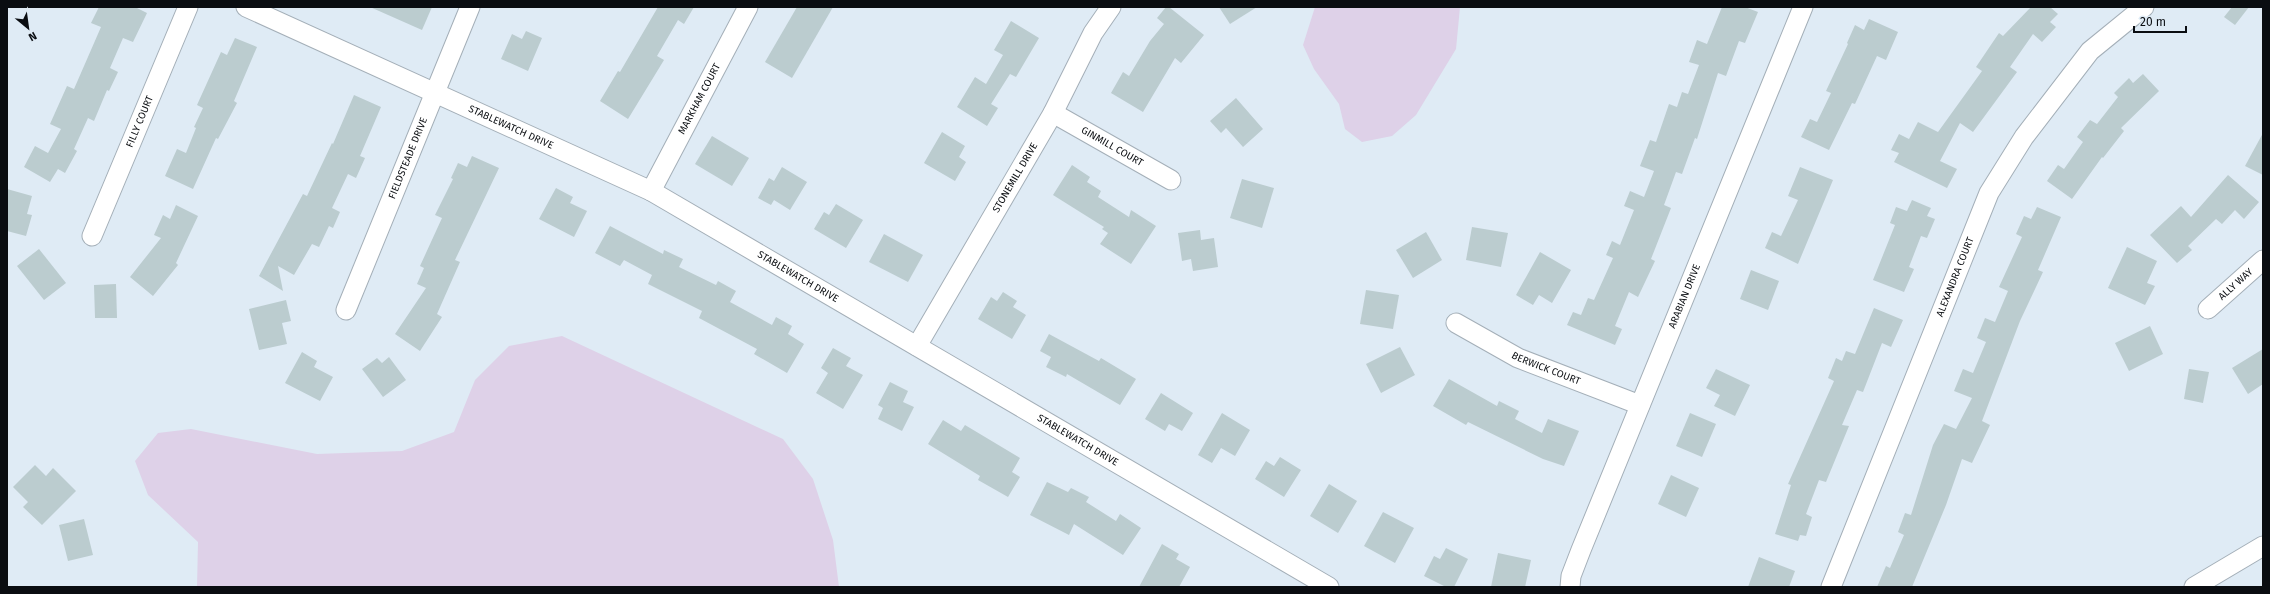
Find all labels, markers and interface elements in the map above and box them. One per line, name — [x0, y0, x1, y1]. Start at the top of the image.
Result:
north arrow — [8, 8, 48, 48]
scale bar — [2134, 8, 2186, 34]
text: 20 m — [2140, 15, 2166, 29]
text: N — [26, 29, 39, 44]
street label: MARKHAM COURT — [676, 61, 723, 136]
street label: FILLY COURT — [124, 93, 156, 149]
street label: STABLEWATCH DRIVE — [467, 103, 555, 152]
street label: FIELDSTEADE DRIVE — [386, 116, 430, 201]
street label: GINMILL COURT — [1079, 124, 1146, 169]
street label: STONEMILL DRIVE — [990, 140, 1040, 215]
street label: ALEXANDRA COURT — [1934, 235, 1977, 319]
street label: STABLEWATCH DRIVE — [755, 248, 841, 305]
street label: ARABIAN DRIVE — [1666, 262, 1703, 330]
street label: ALLY WAY — [2216, 266, 2256, 303]
street label: BERWICK COURT — [1509, 350, 1583, 388]
street label: STABLEWATCH DRIVE — [1035, 412, 1120, 469]

